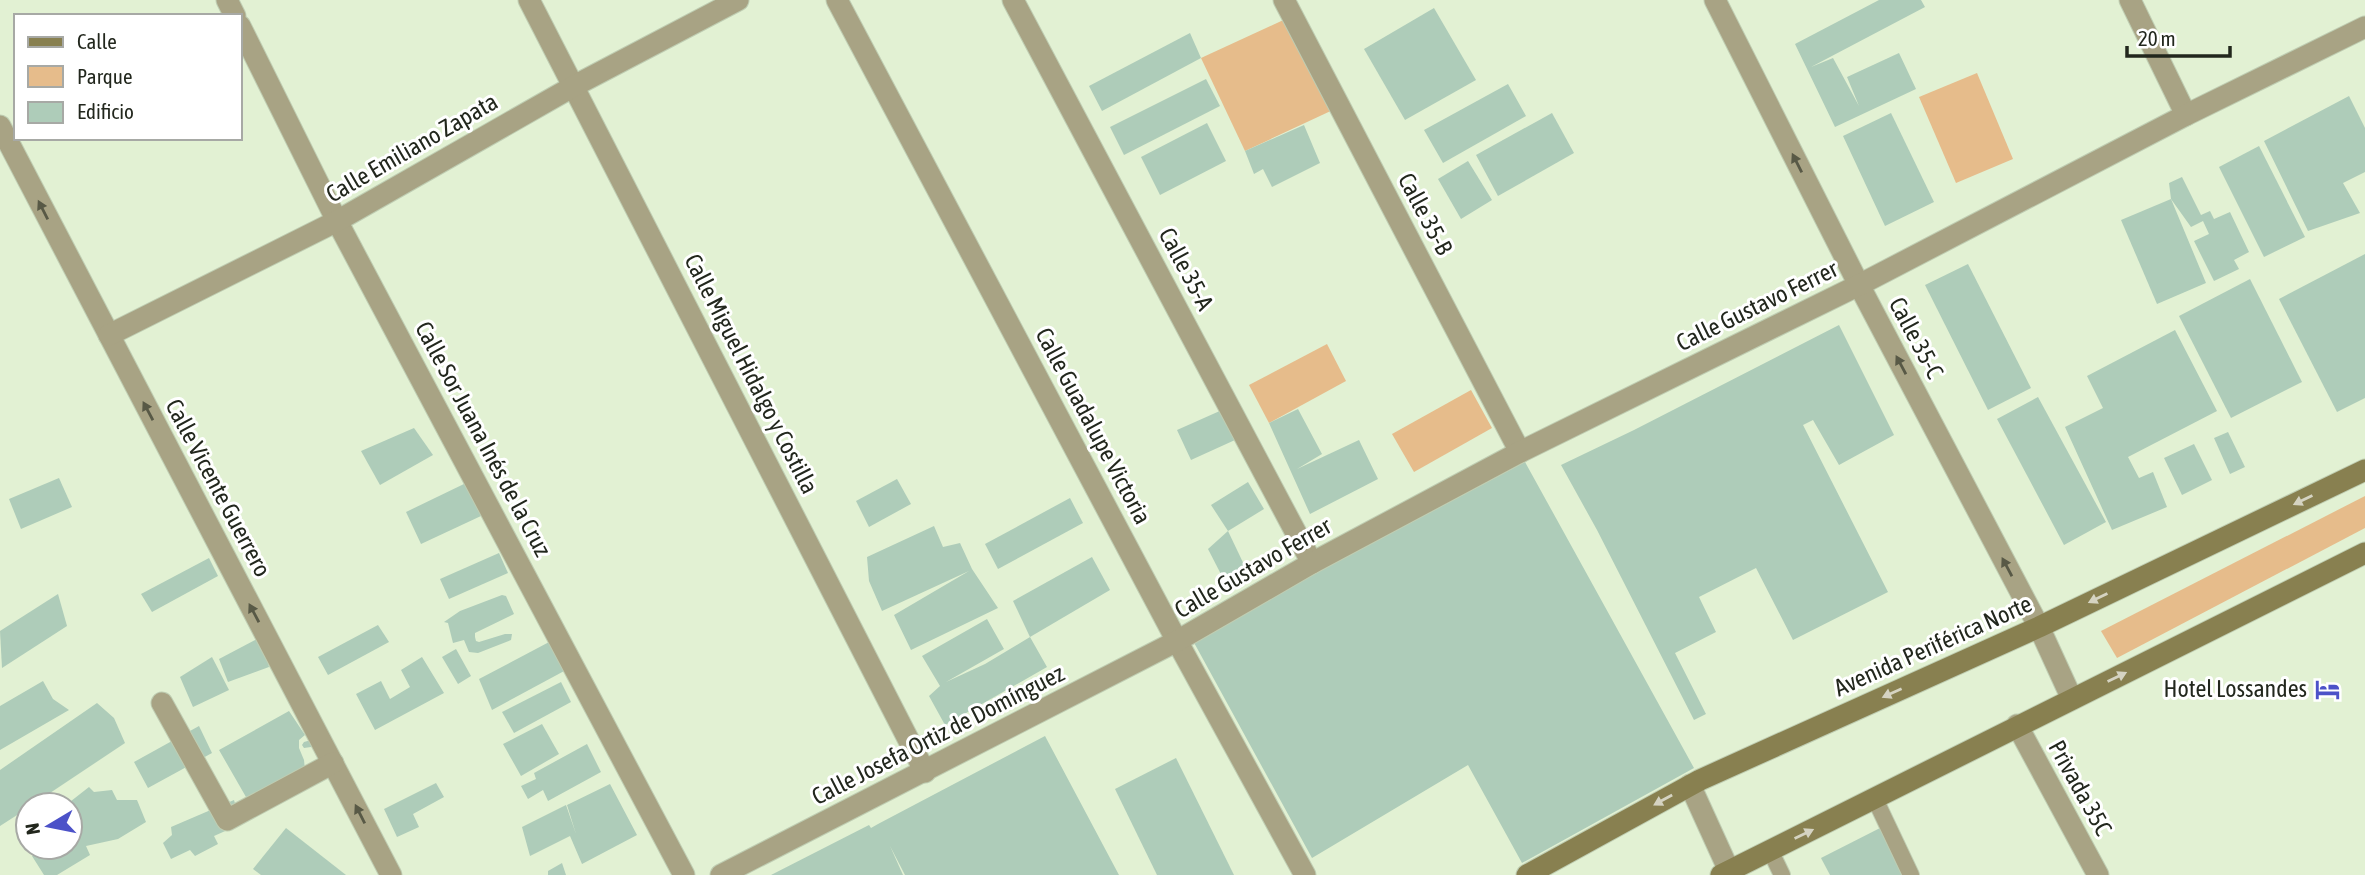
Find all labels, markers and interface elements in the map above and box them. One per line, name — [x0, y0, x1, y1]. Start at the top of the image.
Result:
legend — [14, 14, 242, 140]
scale bar — [2127, 14, 2230, 58]
text: 20 m — [2138, 26, 2176, 50]
text: Calle — [77, 29, 117, 53]
text: Parque — [77, 64, 132, 88]
street label: Calle Emiliano Zapata — [321, 88, 502, 208]
text: Edificio — [77, 99, 134, 123]
one-way arrow — [1792, 153, 1803, 173]
street label: Calle 35-B — [1393, 168, 1458, 260]
one-way arrow — [38, 199, 50, 219]
street label: Calle 35-A — [1154, 223, 1219, 315]
street label: Calle Miguel Hidalgo y Costilla — [679, 250, 824, 498]
street label: Calle Gustavo Ferrer — [1672, 254, 1843, 356]
street label: Calle 35-C — [1884, 293, 1949, 383]
street label: Calle Sor Juana Inés de la Cruz — [410, 317, 557, 561]
street label: Calle Guadalupe Victoria — [1030, 323, 1157, 528]
one-way arrow — [1895, 355, 1907, 375]
street label: Calle Vicente Guerrero — [160, 395, 277, 581]
one-way arrow — [143, 401, 155, 421]
one-way arrow — [2293, 495, 2314, 506]
street label: Calle Gustavo Ferrer — [1170, 511, 1336, 623]
one-way arrow — [2001, 557, 2013, 577]
street label: Avenida Periférica Norte — [1830, 590, 2036, 701]
one-way arrow — [2088, 593, 2108, 604]
one-way arrow — [248, 603, 260, 623]
street label: Calle Josefa Ortiz de Domínguez — [807, 659, 1069, 810]
one-way arrow — [2107, 671, 2127, 683]
place label: Hotel Lossandes — [2164, 675, 2307, 702]
hotel icon: Hotel Lossandes — [2313, 675, 2341, 703]
one-way arrow — [1881, 688, 1902, 699]
street label: Privada 35C — [2043, 736, 2118, 840]
north arrow — [14, 791, 84, 861]
one-way arrow — [1654, 794, 1673, 806]
one-way arrow — [354, 804, 366, 824]
text: N — [20, 822, 44, 836]
one-way arrow — [1794, 828, 1814, 839]

